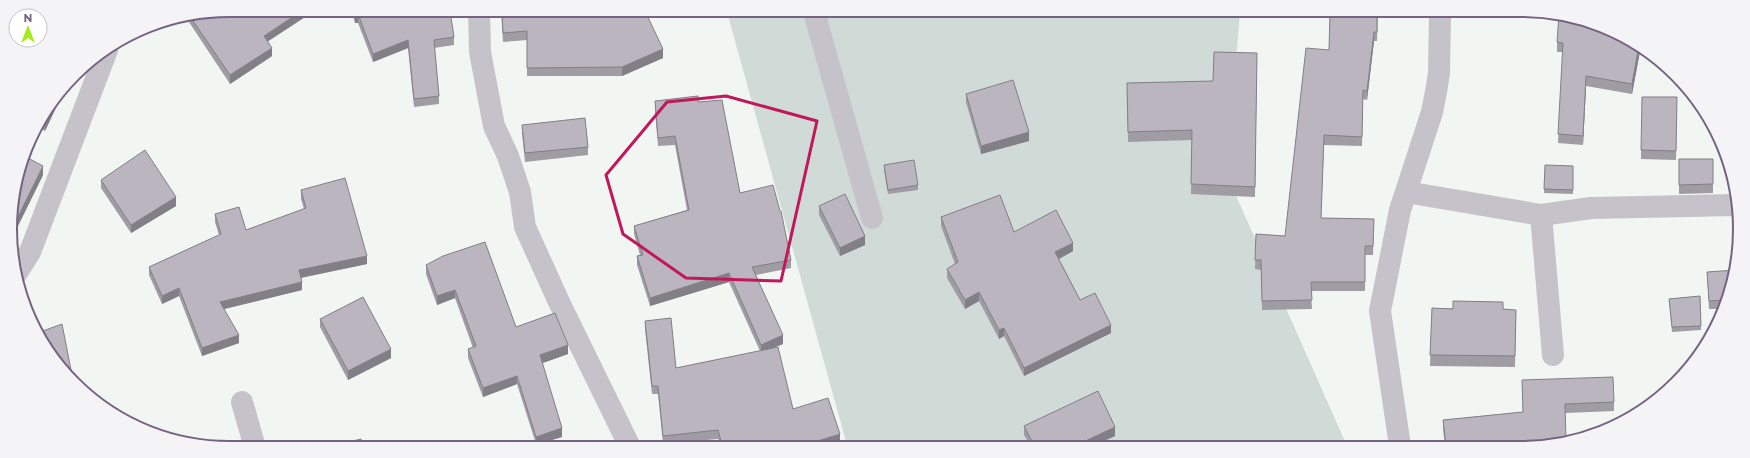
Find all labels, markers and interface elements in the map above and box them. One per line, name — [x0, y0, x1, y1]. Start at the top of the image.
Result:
north arrow — [8, 8, 48, 48]
text: N — [24, 11, 32, 25]

